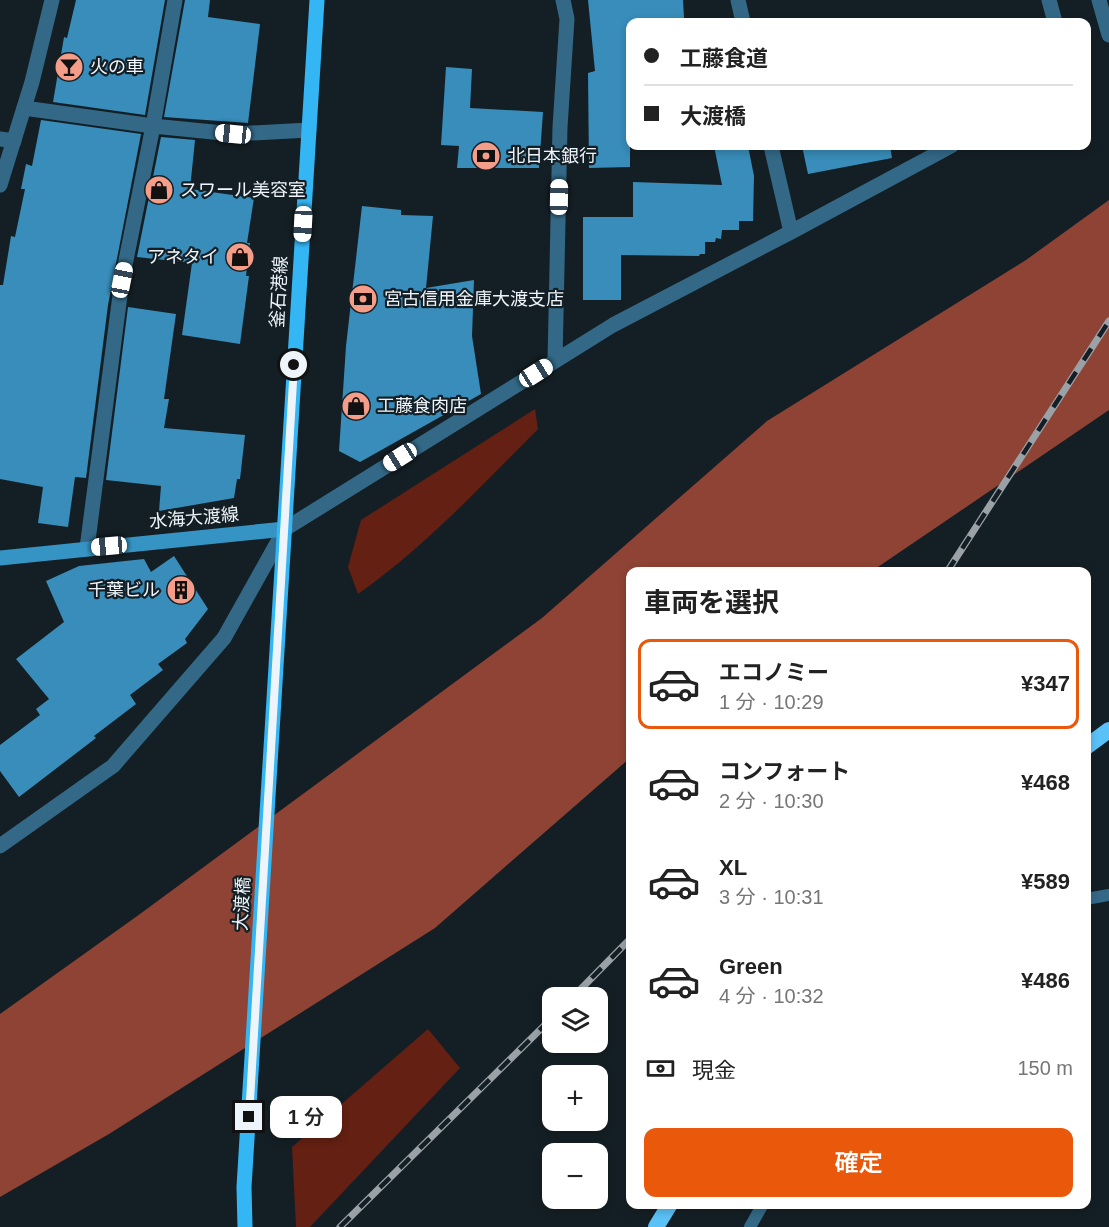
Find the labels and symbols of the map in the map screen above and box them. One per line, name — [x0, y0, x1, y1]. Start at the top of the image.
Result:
bar icon: 火の車 — [53, 51, 85, 83]
place label: 火の車 — [90, 57, 144, 77]
car — [214, 123, 252, 145]
bank icon: 北日本銀行 — [470, 140, 502, 172]
place label: 北日本銀行 — [507, 146, 597, 166]
shop icon: スワール美容室 — [143, 174, 175, 206]
car — [550, 179, 568, 215]
place label: スワール美容室 — [180, 180, 306, 200]
car — [293, 206, 313, 242]
shop icon: アネタイ — [224, 241, 256, 273]
place label: アネタイ — [147, 247, 219, 267]
street label: 釜石港線 — [267, 256, 291, 328]
car — [110, 261, 134, 299]
bank icon: 宮古信用金庫大渡支店 — [347, 283, 379, 315]
place label: 宮古信用金庫大渡支店 — [384, 289, 564, 309]
route start — [280, 351, 307, 378]
car — [516, 356, 556, 390]
shop icon: 工藤食肉店 — [340, 390, 372, 422]
place label: 工藤食肉店 — [377, 396, 467, 416]
car — [380, 440, 420, 474]
street label: 水海大渡線 — [148, 504, 240, 532]
car — [90, 535, 128, 557]
building icon: 千葉ビル — [165, 574, 197, 606]
place label: 千葉ビル — [88, 580, 160, 600]
street label: 大渡橋 — [231, 877, 253, 931]
callout: 1 分 — [270, 1096, 342, 1138]
route end — [235, 1103, 262, 1130]

